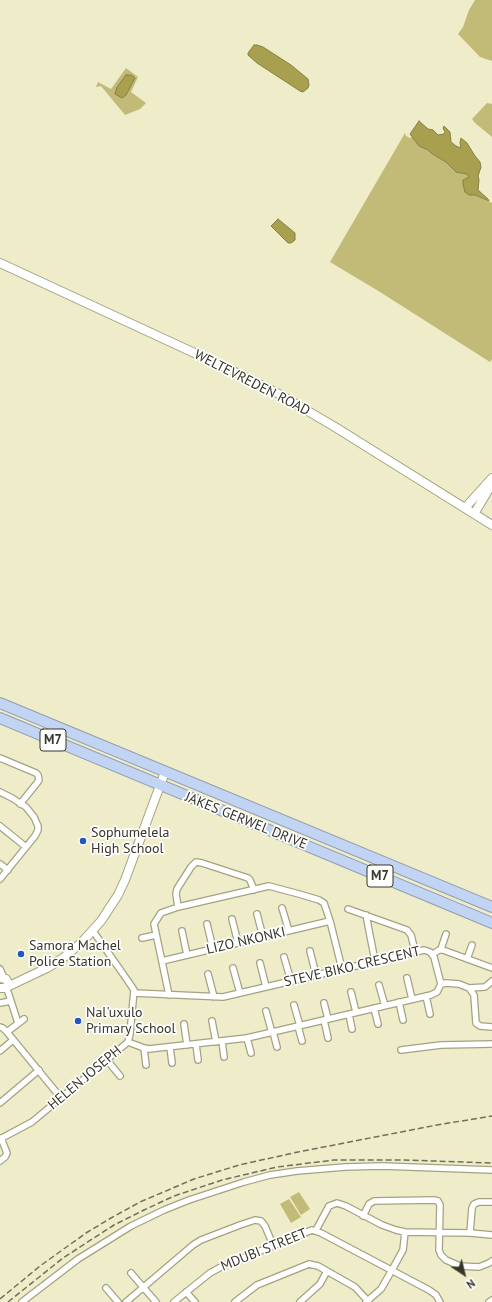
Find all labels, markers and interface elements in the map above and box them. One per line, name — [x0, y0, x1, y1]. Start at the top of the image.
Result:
street label: WELTEVREDEN ROAD — [191, 347, 313, 419]
road number: M7 — [40, 729, 66, 751]
street label: JAKES GERWEL DRIVE — [182, 789, 310, 853]
place label: Sophumelela High School — [91, 825, 169, 858]
marker: Sophumelela High School — [78, 836, 88, 846]
road number: M7 — [367, 865, 393, 887]
street label: LIZO NKONKI — [205, 924, 287, 958]
place label: Samora Machel Police Station — [29, 938, 121, 970]
street label: STEVE BIKO CRESCENT — [282, 943, 422, 991]
marker: Samora Machel Police Station — [16, 949, 26, 959]
place label: Nal'uxulo Primary School — [86, 1005, 176, 1038]
marker: Nal'uxulo Primary School — [73, 1016, 83, 1026]
street label: HELEN JOSEPH — [45, 1042, 125, 1114]
street label: MDUBI STREET — [218, 1225, 310, 1275]
north arrow — [444, 1254, 484, 1294]
text: N — [464, 1276, 478, 1292]

